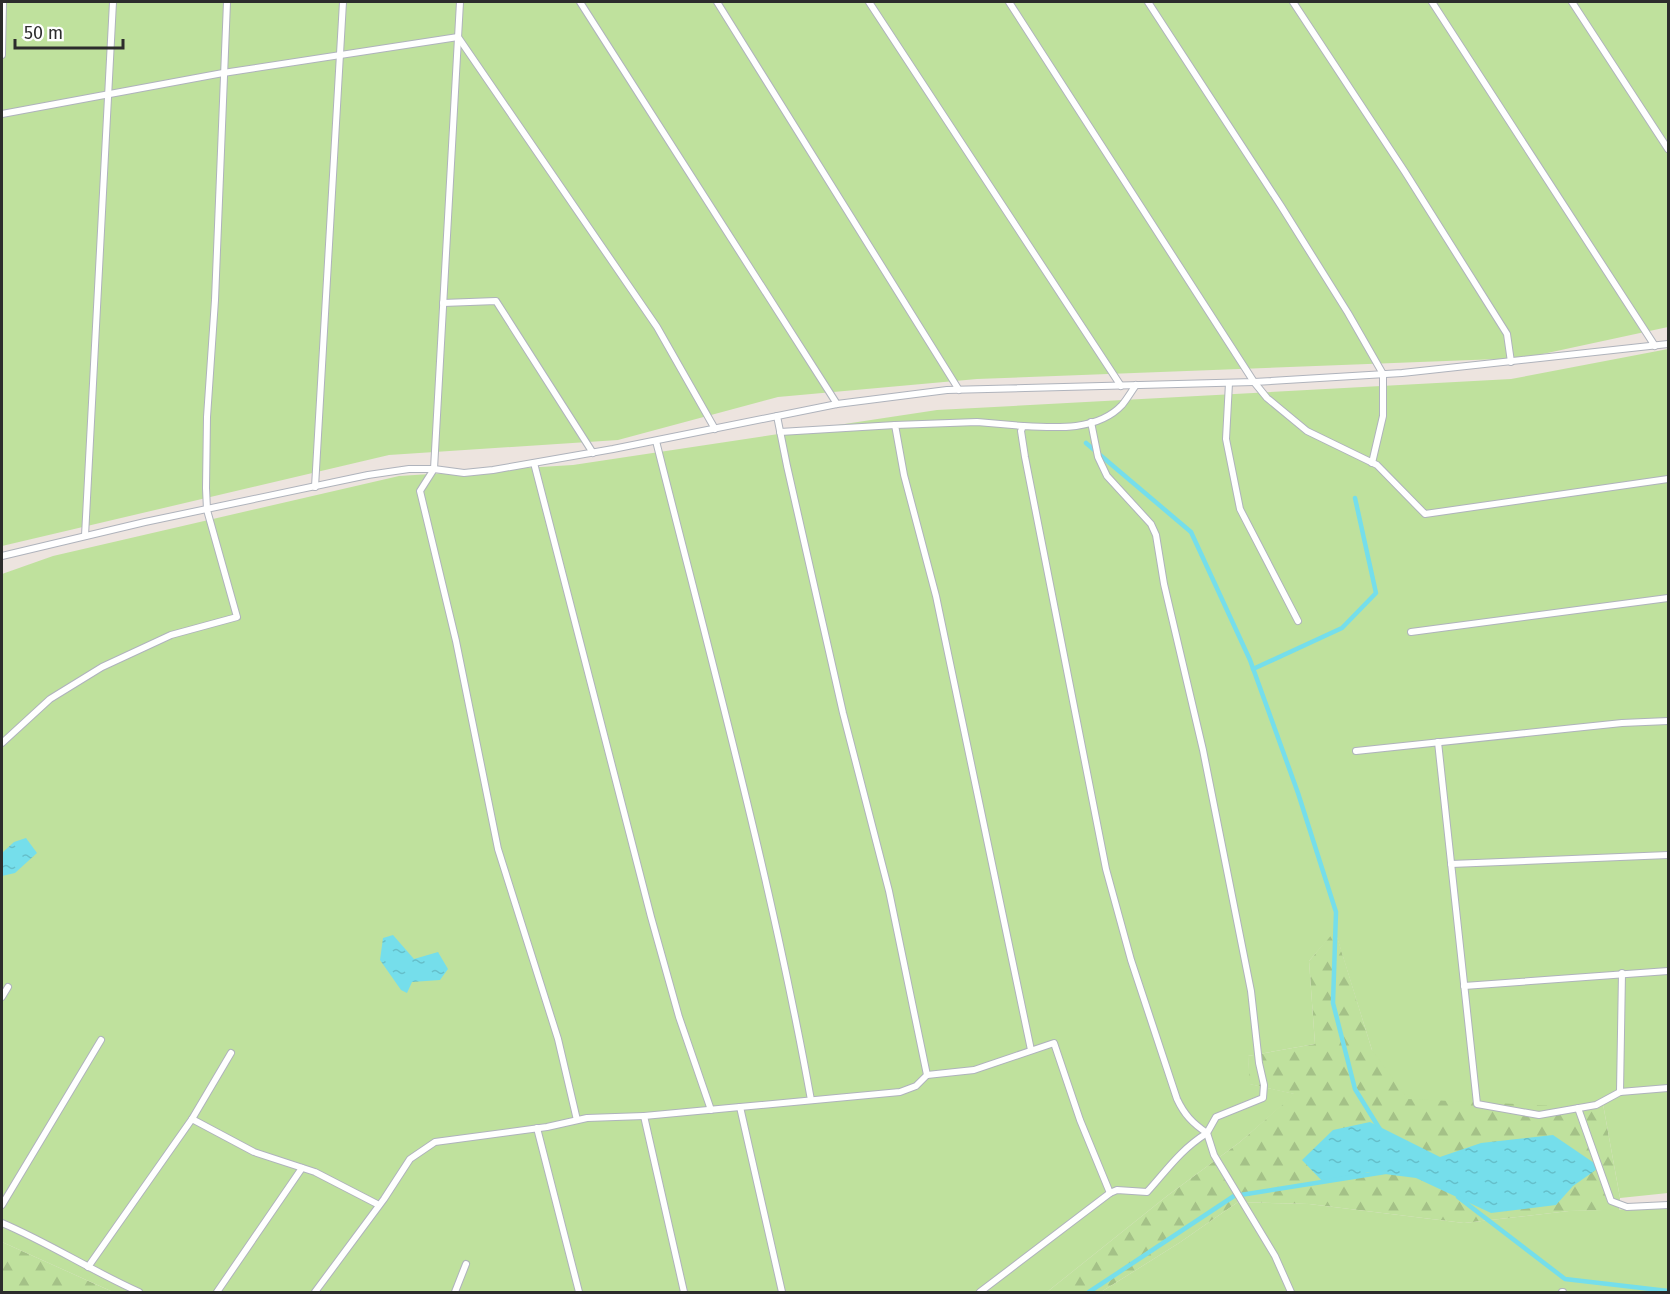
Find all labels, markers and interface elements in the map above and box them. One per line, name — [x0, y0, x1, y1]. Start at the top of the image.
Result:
scale bar — [15, 12, 123, 50]
text: 50 m — [24, 22, 63, 44]

